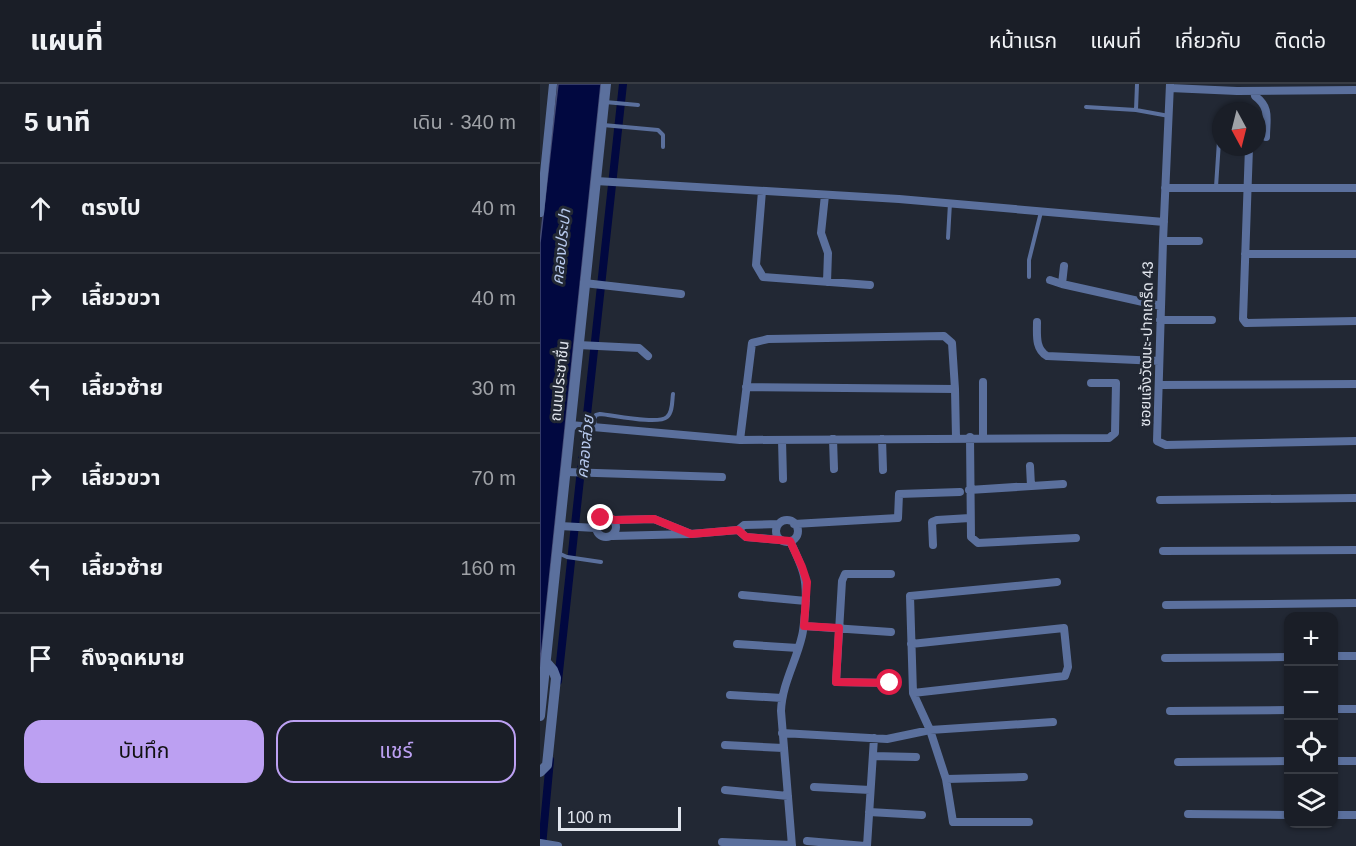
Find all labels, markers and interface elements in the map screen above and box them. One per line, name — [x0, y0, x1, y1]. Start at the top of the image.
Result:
text: แผนที่ — [30, 25, 103, 56]
text: หน้าแรก — [989, 29, 1057, 52]
text: แผนที่ — [1090, 29, 1141, 52]
text: เกี่ยวกับ — [1174, 29, 1241, 52]
text: ติดต่อ — [1274, 29, 1326, 52]
north arrow — [1212, 102, 1266, 156]
text: 5 นาที — [24, 107, 91, 137]
text: เดิน · 340 m — [412, 111, 516, 133]
icon: ahead — [24, 192, 57, 225]
text: ตรงไป — [81, 195, 141, 220]
text: 40 m — [472, 197, 516, 219]
water label: คลองประปา — [549, 207, 574, 286]
street label: ซอยแจ้งวัฒนะ-ปากเกร็ด 43 — [1136, 261, 1156, 427]
icon: right — [24, 282, 57, 315]
text: เลี้ยวขวา — [81, 285, 161, 310]
text: 40 m — [472, 287, 516, 309]
street label: ถนนประชาชื่น — [544, 340, 572, 422]
icon: left — [24, 372, 57, 405]
text: เลี้ยวซ้าย — [81, 375, 163, 400]
text: 30 m — [472, 377, 516, 399]
water label: คลองส่วย — [573, 413, 597, 479]
icon: right — [24, 462, 57, 495]
text: เลี้ยวขวา — [81, 465, 161, 490]
text: 70 m — [472, 467, 516, 489]
route end — [587, 504, 613, 530]
icon: left — [24, 552, 57, 585]
text: เลี้ยวซ้าย — [81, 555, 163, 580]
text: 160 m — [460, 557, 516, 579]
map controls — [1284, 612, 1338, 828]
button: + — [1284, 612, 1338, 666]
icon: arrive — [24, 642, 57, 675]
text: ถึงจุดหมาย — [81, 645, 185, 670]
button: − — [1284, 666, 1338, 720]
route start — [876, 669, 902, 695]
button: บันทึก — [24, 720, 264, 783]
button: แชร์ — [276, 720, 516, 783]
button: locate — [1284, 720, 1338, 774]
button: layers — [1284, 774, 1338, 828]
scale bar — [558, 804, 681, 832]
text: 100 m — [567, 809, 611, 826]

